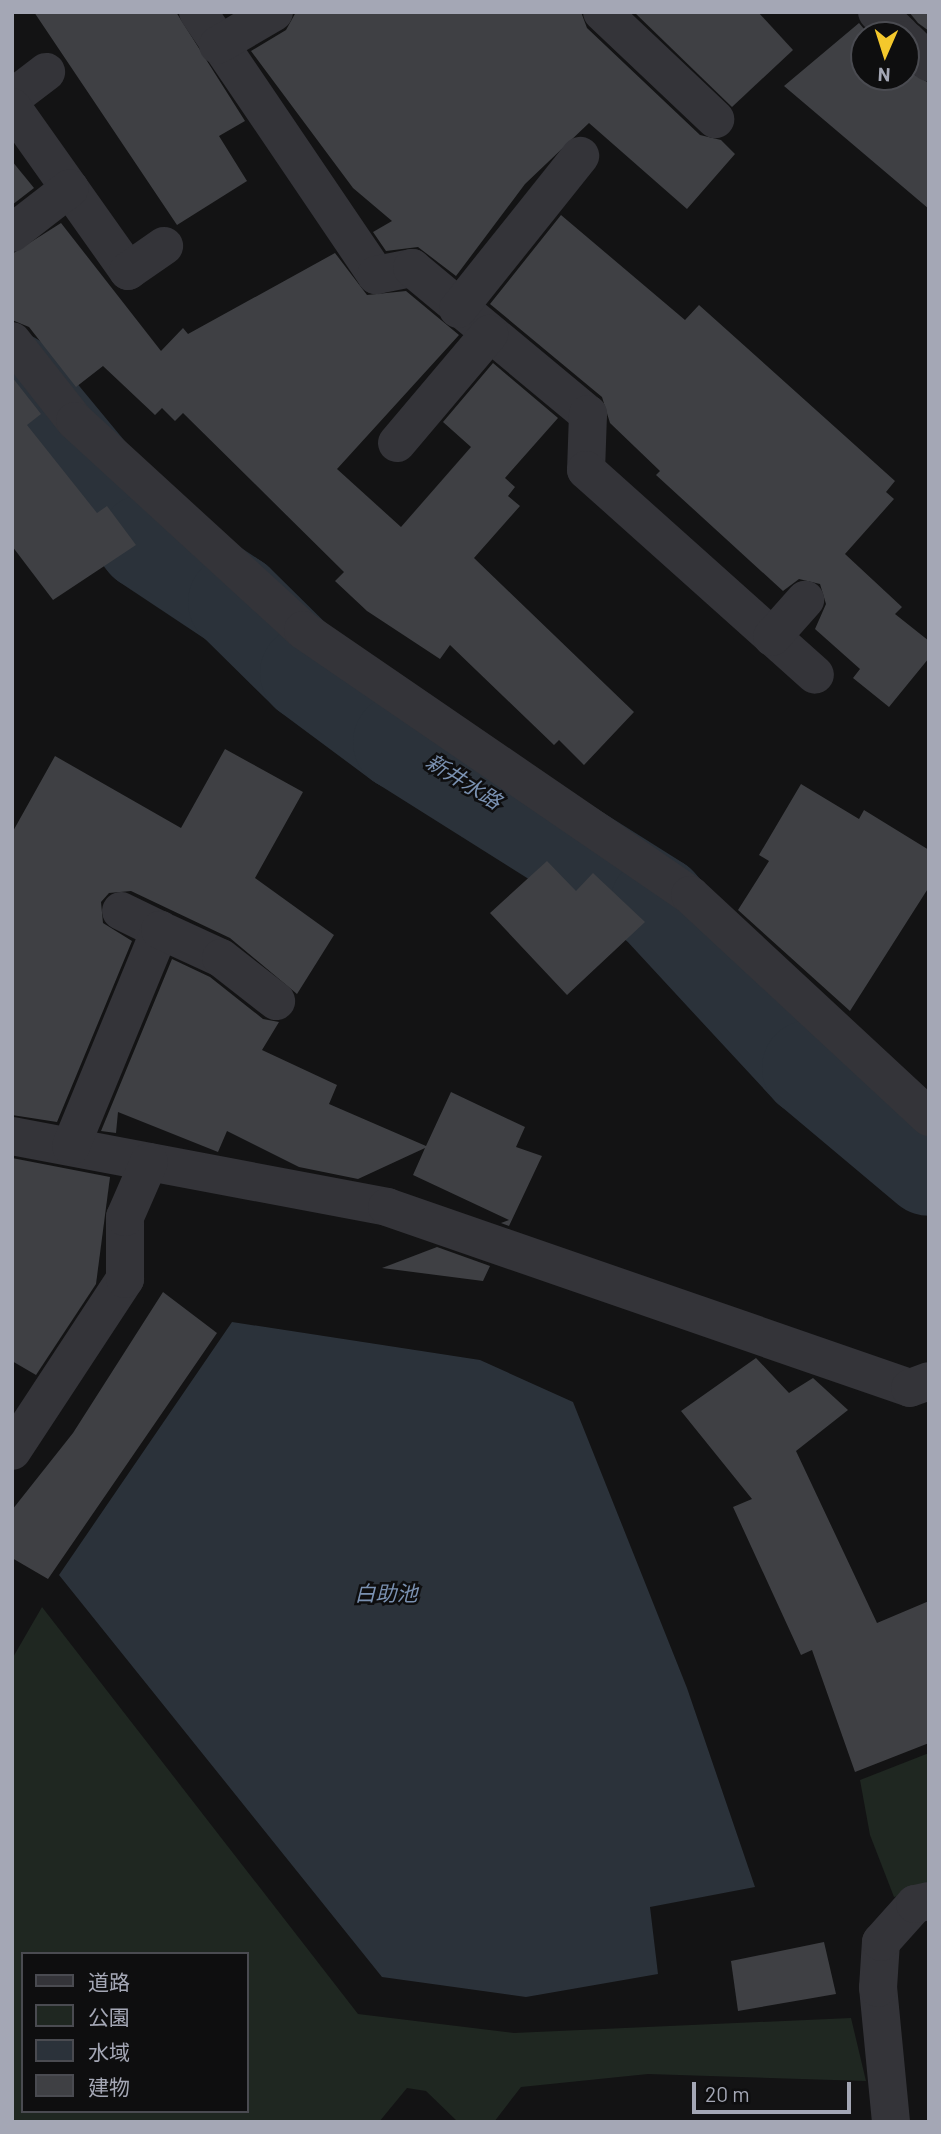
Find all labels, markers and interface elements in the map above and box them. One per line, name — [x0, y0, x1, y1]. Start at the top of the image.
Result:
north arrow — [850, 21, 920, 91]
text: N — [877, 64, 891, 87]
water label: 新井水路 — [422, 748, 506, 814]
water label: 白助池 — [355, 1580, 417, 1606]
legend — [21, 1952, 248, 2113]
text: 道路 — [88, 1969, 130, 1994]
text: 公園 — [88, 2004, 130, 2029]
text: 水域 — [88, 2039, 130, 2064]
scale bar — [696, 2068, 855, 2112]
text: 建物 — [88, 2074, 130, 2099]
text: 20 m — [705, 2081, 750, 2106]

